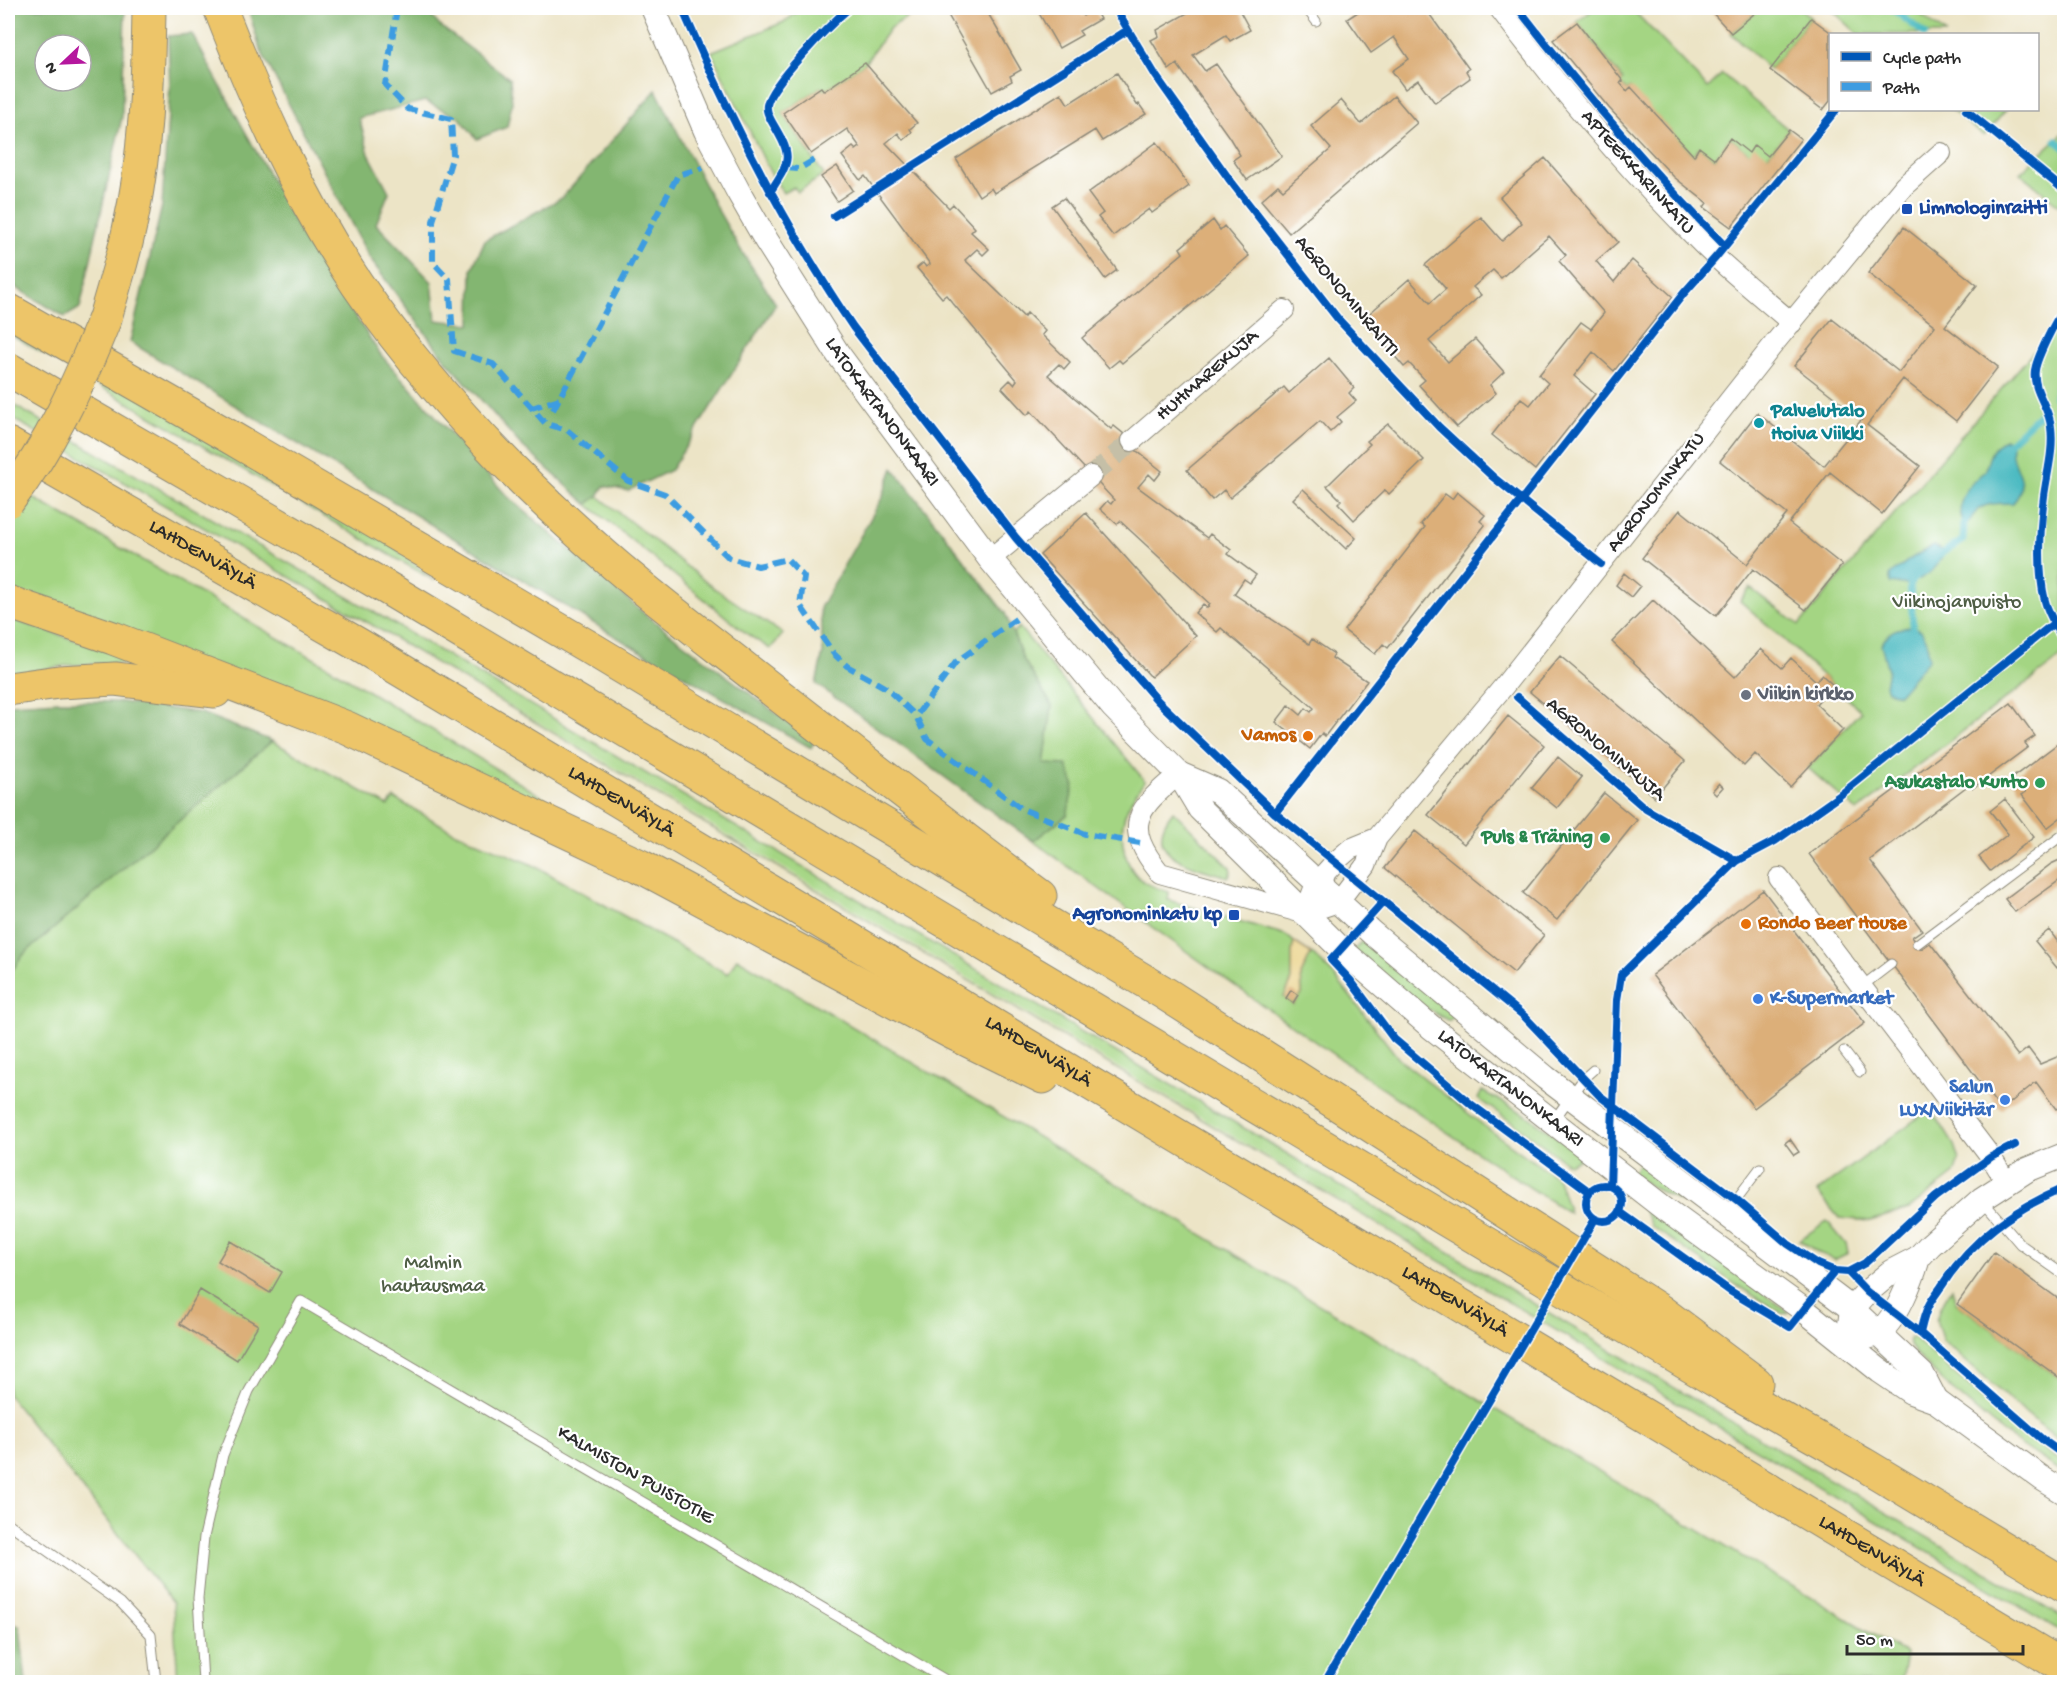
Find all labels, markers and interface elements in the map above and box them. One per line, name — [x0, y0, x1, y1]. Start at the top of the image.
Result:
north arrow — [33, 33, 93, 93]
legend — [1829, 33, 2039, 111]
text: Cycle path — [1883, 49, 1961, 70]
text: N — [41, 58, 63, 76]
text: Path — [1882, 79, 1920, 100]
street label: APTEEKKARINKATU — [1575, 106, 1699, 240]
place label: Limnologinraitti — [1919, 198, 2048, 221]
marker: Limnologinraitti — [1900, 202, 1914, 216]
street label: AGRONOMINRAITTI — [1289, 232, 1403, 362]
street label: HUHMAREKUJA — [1152, 325, 1265, 427]
street label: LATOKARTANONKAARI — [819, 333, 944, 492]
place label: Palvelutalo Hoiva Viikki — [1770, 401, 1865, 447]
marker: Palvelutalo Hoiva Viikki — [1752, 416, 1766, 430]
street label: AGRONOMINKATU — [1603, 428, 1711, 558]
street label: LAHDENVÄYLÄ — [144, 515, 261, 596]
park label: Viikinojanpuisto — [1892, 592, 2021, 615]
place label: Viikin kirkko — [1757, 684, 1854, 707]
marker: Viikin kirkko — [1739, 688, 1753, 702]
street label: AGRONOMINKUJA — [1541, 693, 1670, 807]
place label: Vamos — [1241, 725, 1298, 748]
marker: Vamos — [1301, 729, 1315, 743]
street label: LAHDENVÄYLÄ — [563, 761, 680, 844]
place label: Asukastalo Kunto — [1884, 772, 2029, 795]
marker: Asukastalo Kunto — [2033, 776, 2047, 790]
place label: Puls & Träning — [1481, 827, 1593, 850]
marker: Puls & Träning — [1598, 831, 1612, 845]
place label: Agronominkatu kp — [1071, 904, 1222, 927]
marker: Agronominkatu kp — [1227, 908, 1241, 922]
place label: Rondo Beer House — [1757, 913, 1907, 936]
marker: Rondo Beer House — [1739, 917, 1753, 931]
place label: K-Supermarket — [1769, 988, 1895, 1011]
marker: K-Supermarket — [1751, 992, 1765, 1006]
street label: LAHDENVÄYLÄ — [980, 1011, 1097, 1093]
street label: LATOKARTANONKAARI — [1432, 1024, 1588, 1153]
place label: Salun LUX/Viikitär — [1899, 1077, 1995, 1123]
marker: Salun LUX/Viikitär — [1998, 1093, 2012, 1107]
park label: Malmin hautausmaa — [381, 1253, 486, 1299]
street label: LAHDENVÄYLÄ — [1397, 1261, 1513, 1343]
street label: KALMISTON PUISTOTIE — [553, 1422, 719, 1531]
street label: LAHDENVÄYLÄ — [1814, 1511, 1930, 1593]
scale bar — [1847, 1618, 2022, 1656]
text: 50 m — [1856, 1631, 1893, 1652]

